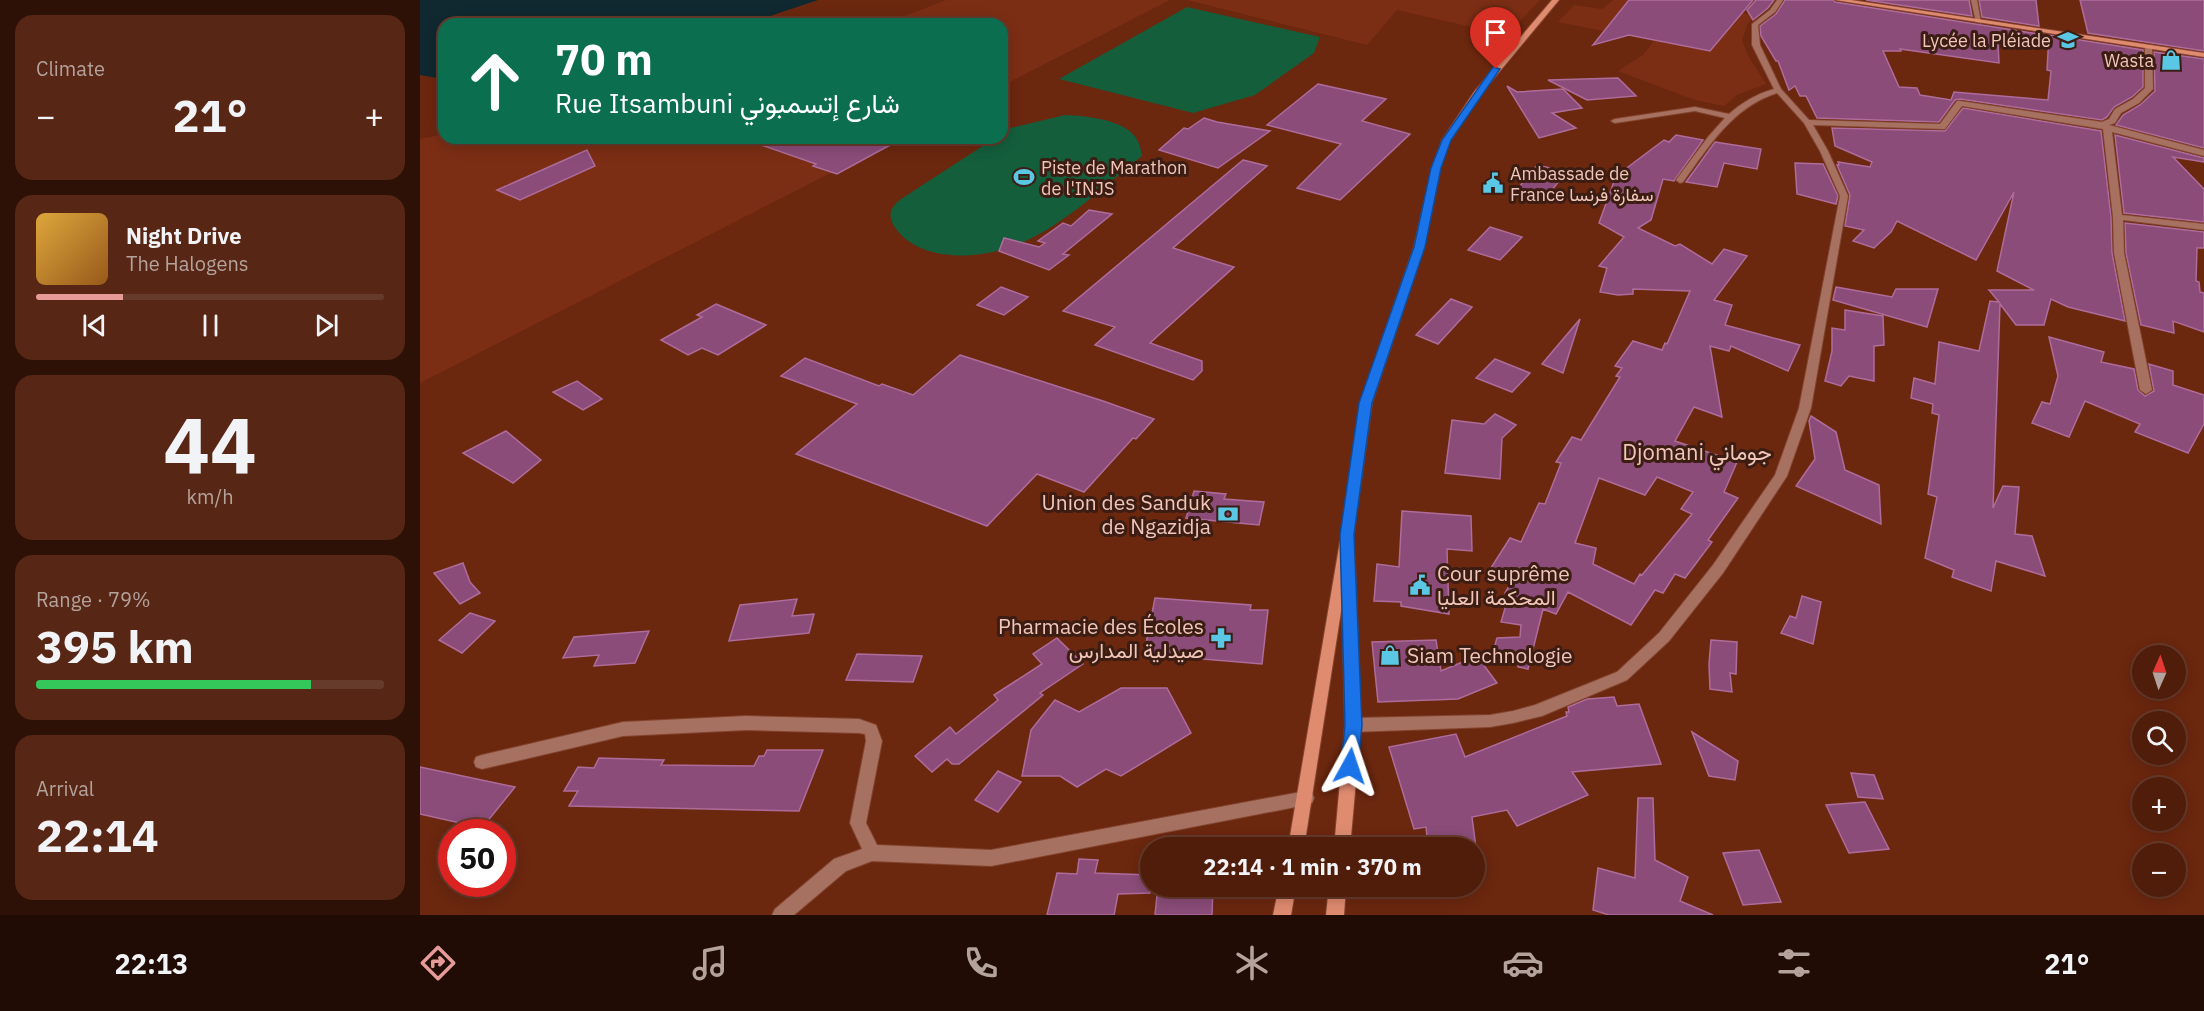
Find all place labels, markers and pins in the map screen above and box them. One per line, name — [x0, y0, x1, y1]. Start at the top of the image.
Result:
pin — [1470, 7, 1521, 69]
school or university icon: Lycée la Pléiade — [2056, 28, 2080, 52]
place label: Lycée la Pléiade — [1922, 29, 2051, 52]
shop icon: Wasta — [2159, 48, 2183, 72]
place label: Wasta — [2104, 49, 2154, 72]
place label: Piste de Marathon de l'INJS — [1041, 156, 1187, 200]
place label: Ambassade de France سفارة فرنسا — [1510, 162, 1653, 206]
sports icon: Piste de Marathon de l'INJS — [1012, 165, 1036, 189]
public building icon: Ambassade de France سفارة فرنسا — [1481, 171, 1505, 195]
place label: Union des Sanduk de Ngazidja — [1042, 488, 1211, 540]
bank icon: Union des Sanduk de Ngazidja — [1216, 502, 1240, 526]
place label: Cour suprême المحكمة العليا — [1437, 559, 1570, 611]
public building icon: Cour suprême المحكمة العليا — [1408, 573, 1432, 597]
place label: Pharmacie des Écoles صيدلية المدارس — [998, 612, 1204, 664]
pharmacy icon: Pharmacie des Écoles صيدلية المدارس — [1209, 626, 1233, 650]
place label: Siam Technologie — [1407, 641, 1573, 669]
shop icon: Siam Technologie — [1378, 643, 1402, 667]

